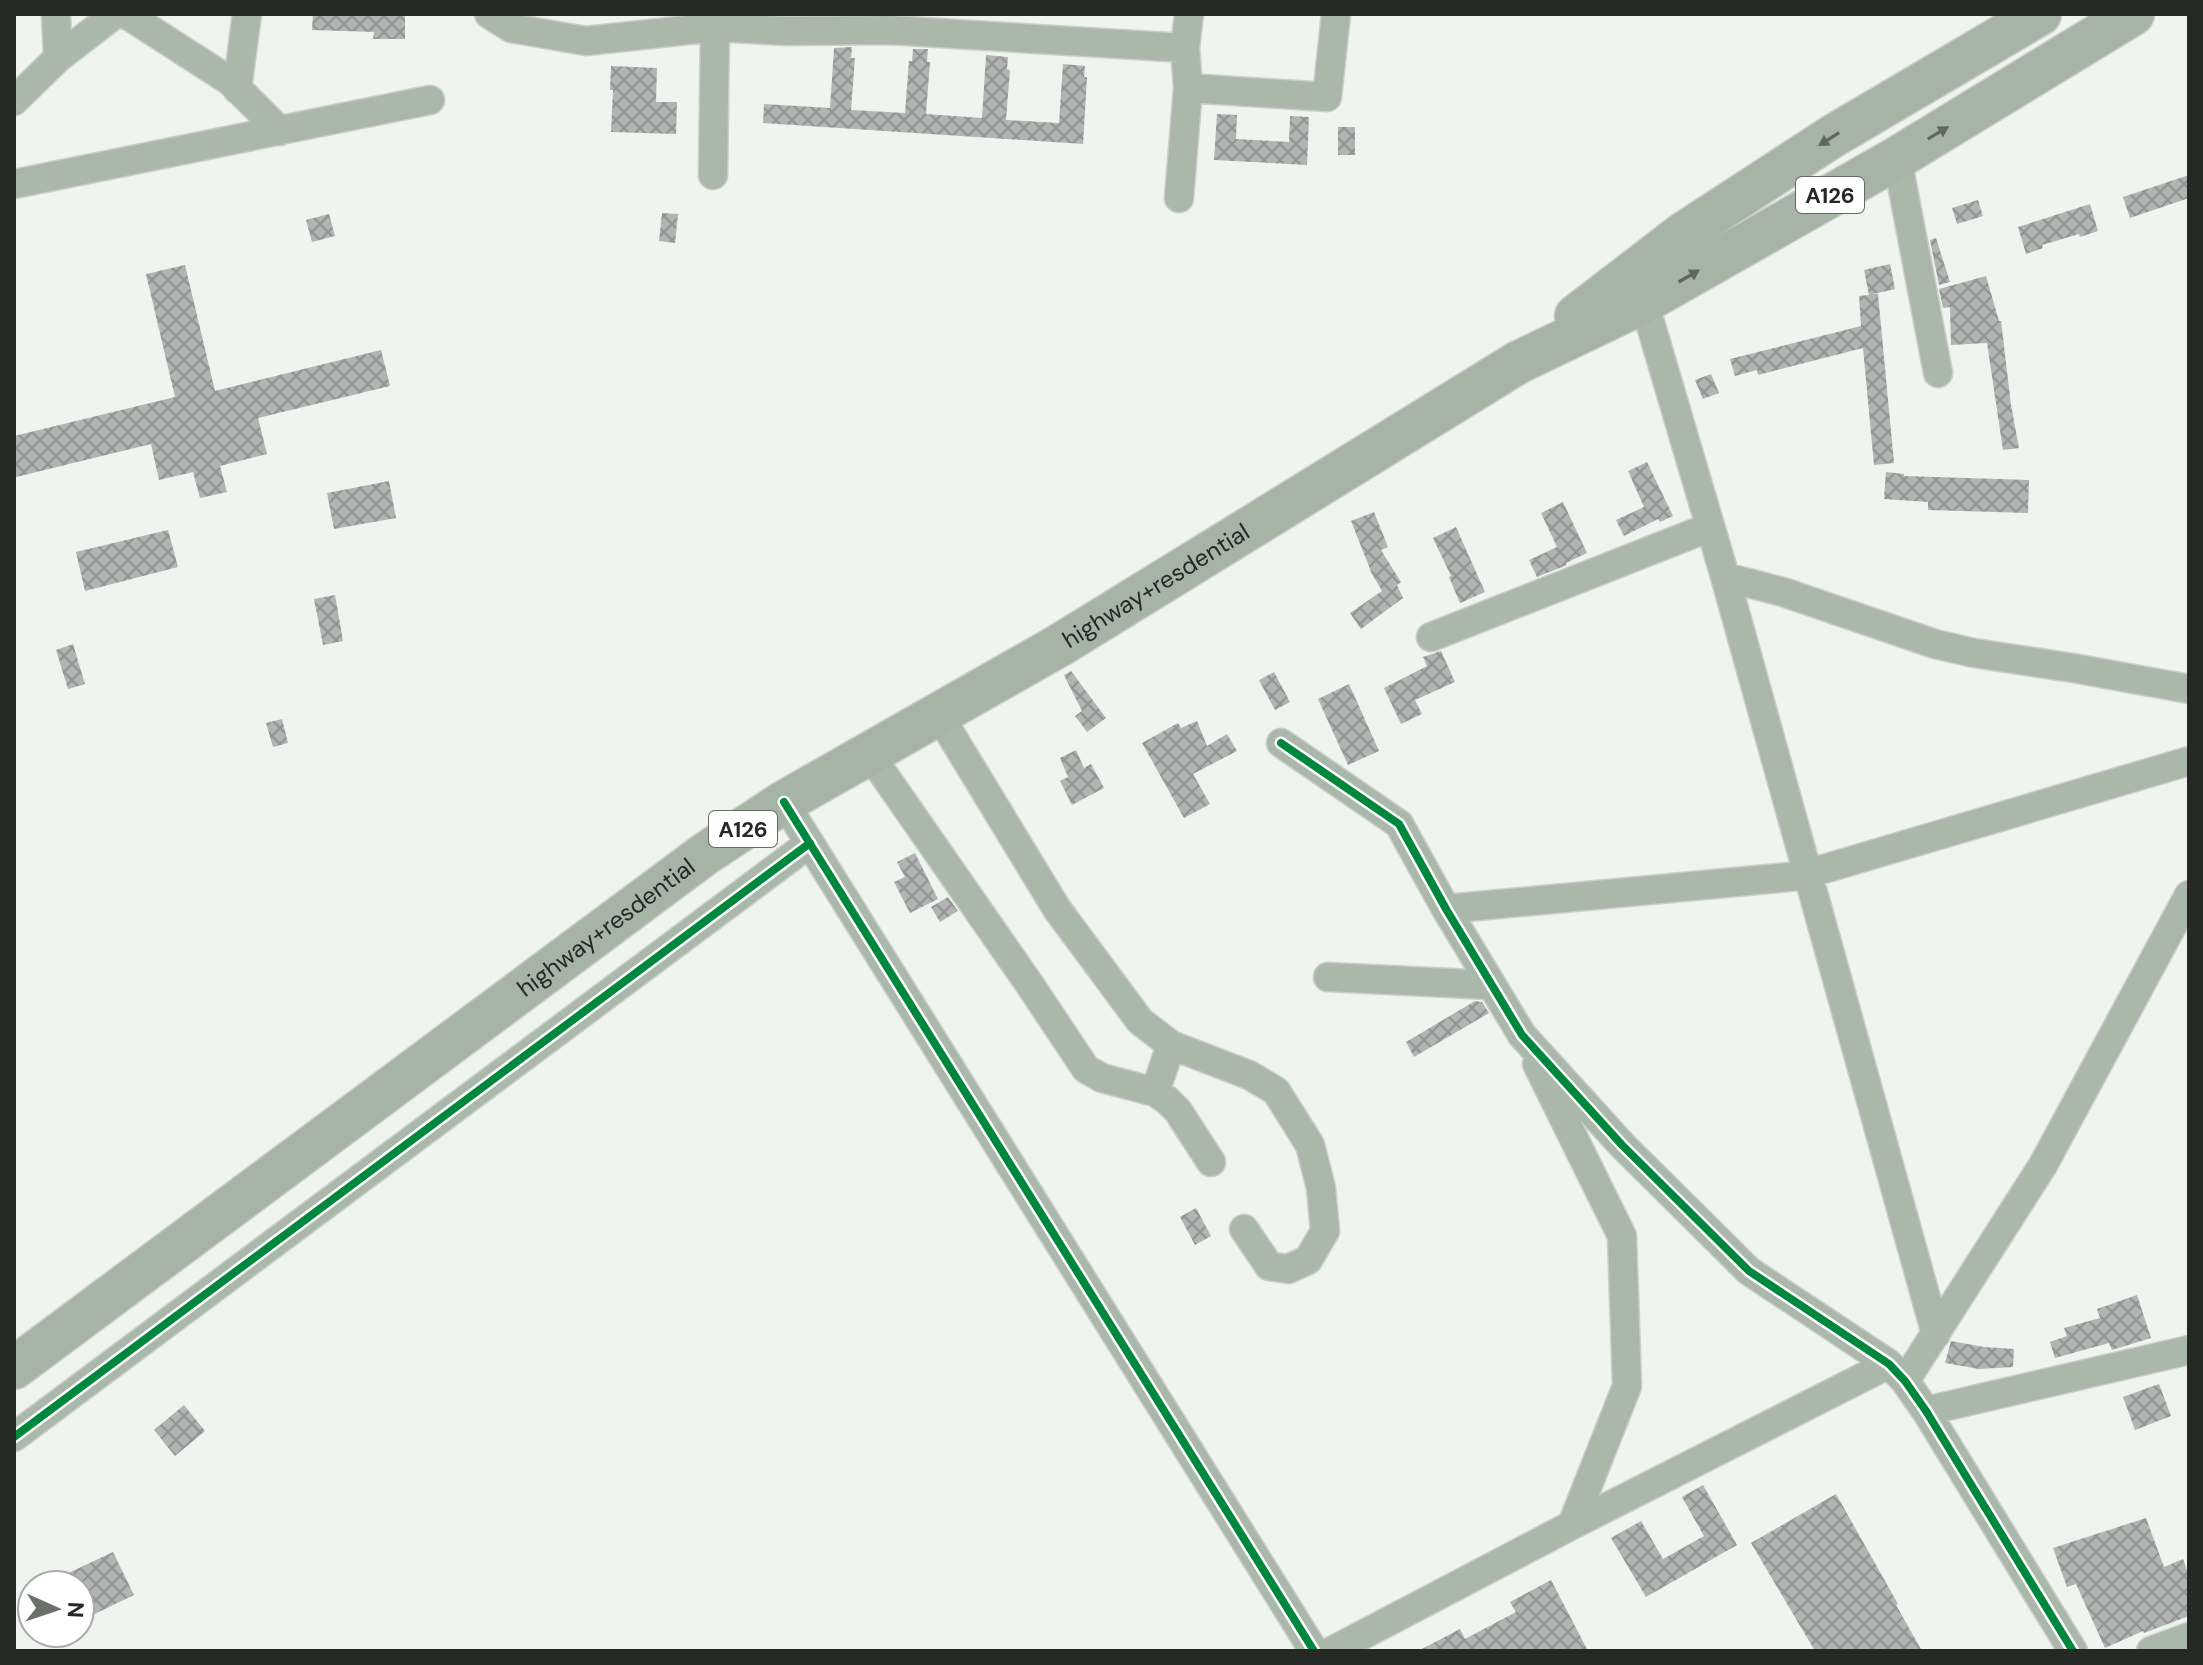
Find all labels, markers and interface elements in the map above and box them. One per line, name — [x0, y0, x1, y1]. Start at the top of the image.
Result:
one-way arrow — [1927, 126, 1949, 140]
one-way arrow — [1818, 132, 1839, 147]
road number: A126 — [1796, 177, 1864, 213]
one-way arrow — [1677, 269, 1700, 283]
street label: highway+resdential — [1056, 516, 1255, 655]
road number: A126 — [709, 811, 777, 847]
street label: highway+resdential — [511, 851, 701, 1003]
north arrow — [16, 1569, 96, 1649]
text: N — [61, 1601, 90, 1619]

